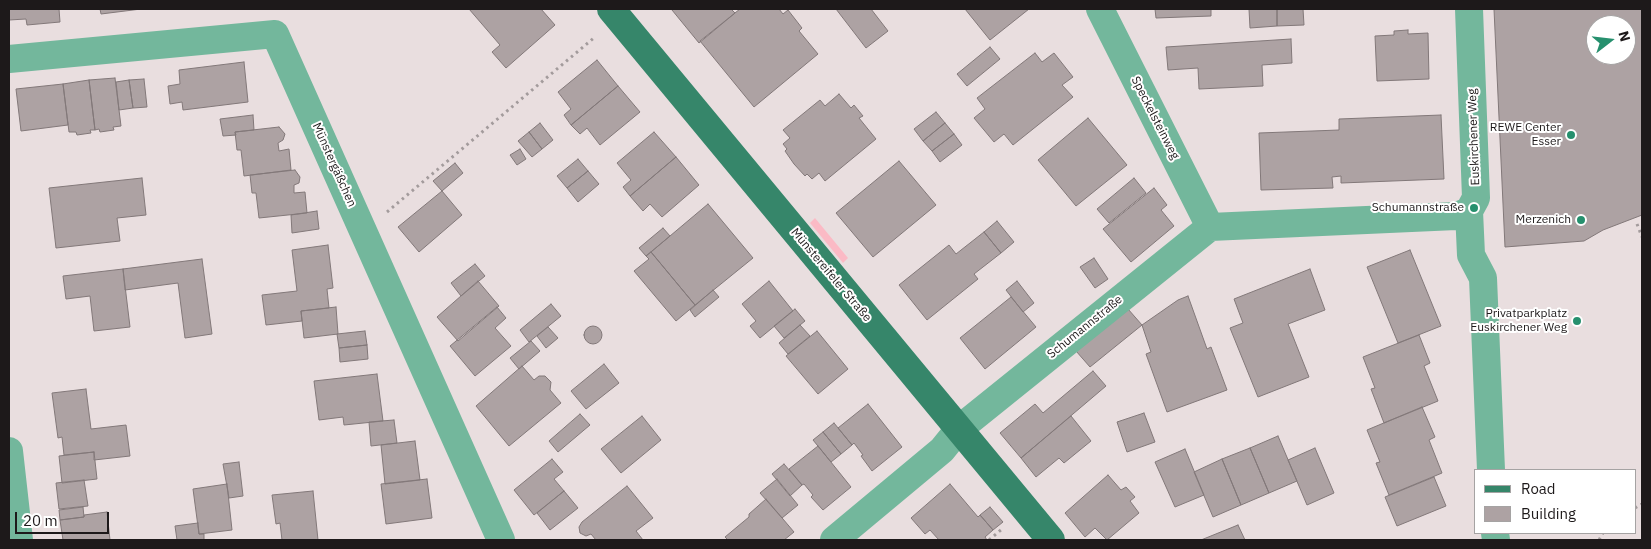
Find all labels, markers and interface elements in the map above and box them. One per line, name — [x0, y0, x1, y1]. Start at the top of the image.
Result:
north arrow — [1586, 15, 1636, 65]
text: N — [1614, 29, 1635, 43]
street label: Speckelsteinweg — [1128, 74, 1182, 162]
street label: Euskirchener Weg — [1465, 88, 1483, 186]
street label: Münstergäßchen — [309, 121, 359, 209]
place label: REWE Center Esser — [1490, 121, 1561, 149]
marker: REWE Center Esser — [1565, 129, 1577, 141]
place label: Schumannstraße — [1372, 201, 1464, 215]
marker: Schumannstraße — [1468, 202, 1480, 214]
place label: Merzenich — [1516, 213, 1571, 227]
marker: Merzenich — [1575, 214, 1587, 226]
street label: Münstereifeler Straße — [788, 225, 874, 325]
street label: Schumannstraße — [1045, 292, 1125, 362]
place label: Privatparkplatz Euskirchener Weg — [1470, 307, 1567, 335]
marker: Privatparkplatz Euskirchener Weg — [1571, 315, 1583, 327]
legend — [1474, 469, 1636, 534]
text: Road — [1521, 479, 1556, 498]
scale bar — [18, 502, 111, 534]
text: Building — [1521, 504, 1576, 523]
text: 20 m — [23, 511, 58, 530]

